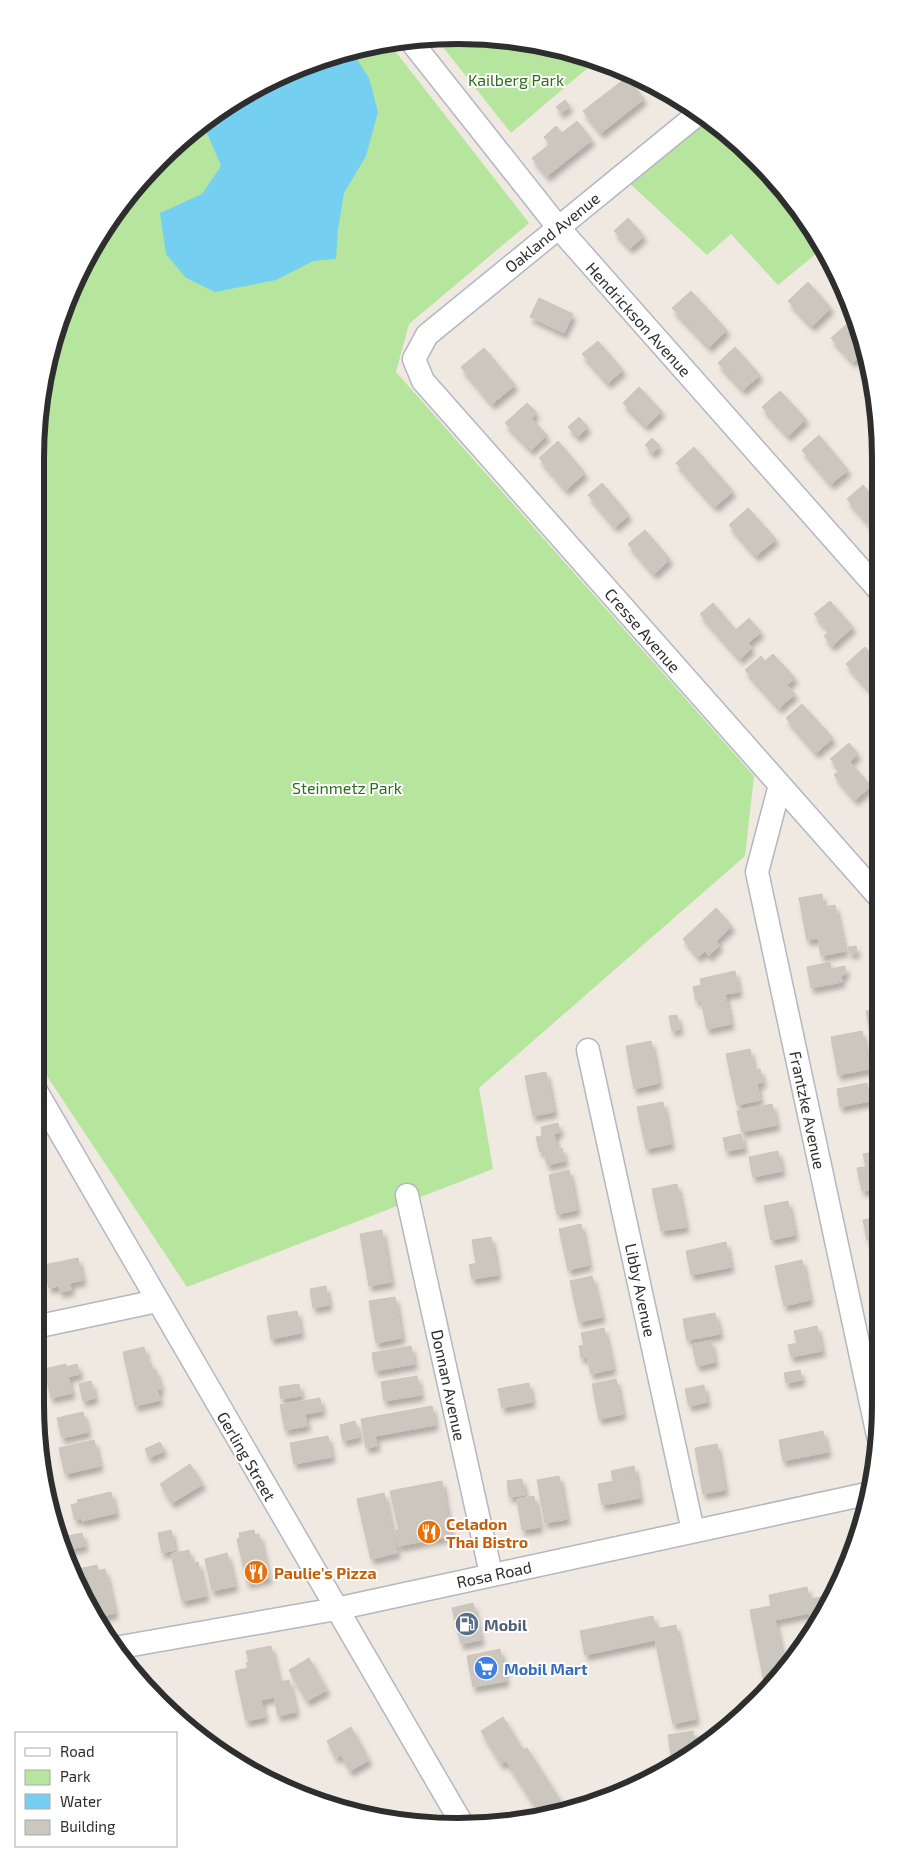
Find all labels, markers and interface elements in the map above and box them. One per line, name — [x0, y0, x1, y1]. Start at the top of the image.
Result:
park label: Kailberg Park — [468, 70, 564, 89]
street label: Oakland Avenue — [501, 188, 603, 276]
street label: Hendrickson Avenue — [583, 258, 695, 380]
street label: Cresse Avenue — [601, 584, 685, 676]
park label: Steinmetz Park — [292, 778, 402, 797]
street label: Frantzke Avenue — [786, 1049, 830, 1171]
street label: Libby Avenue — [622, 1241, 660, 1339]
street label: Donnan Avenue — [428, 1328, 470, 1442]
street label: Gerling Street — [214, 1408, 280, 1504]
place label: Celadon Thai Bistro — [446, 1514, 528, 1551]
restaurant icon: Celadon Thai Bistro — [416, 1519, 442, 1545]
street label: Rosa Road — [455, 1557, 533, 1591]
restaurant icon: Paulie's Pizza — [243, 1559, 269, 1585]
place label: Paulie's Pizza — [274, 1563, 377, 1582]
fuel station icon: Mobil — [454, 1611, 480, 1637]
place label: Mobil — [484, 1615, 528, 1634]
supermarket icon: Mobil Mart — [473, 1655, 499, 1681]
place label: Mobil Mart — [504, 1659, 588, 1678]
legend — [15, 1732, 178, 1847]
text: Road — [60, 1742, 95, 1760]
text: Park — [60, 1767, 91, 1785]
text: Water — [60, 1792, 102, 1810]
text: Building — [60, 1817, 116, 1835]

